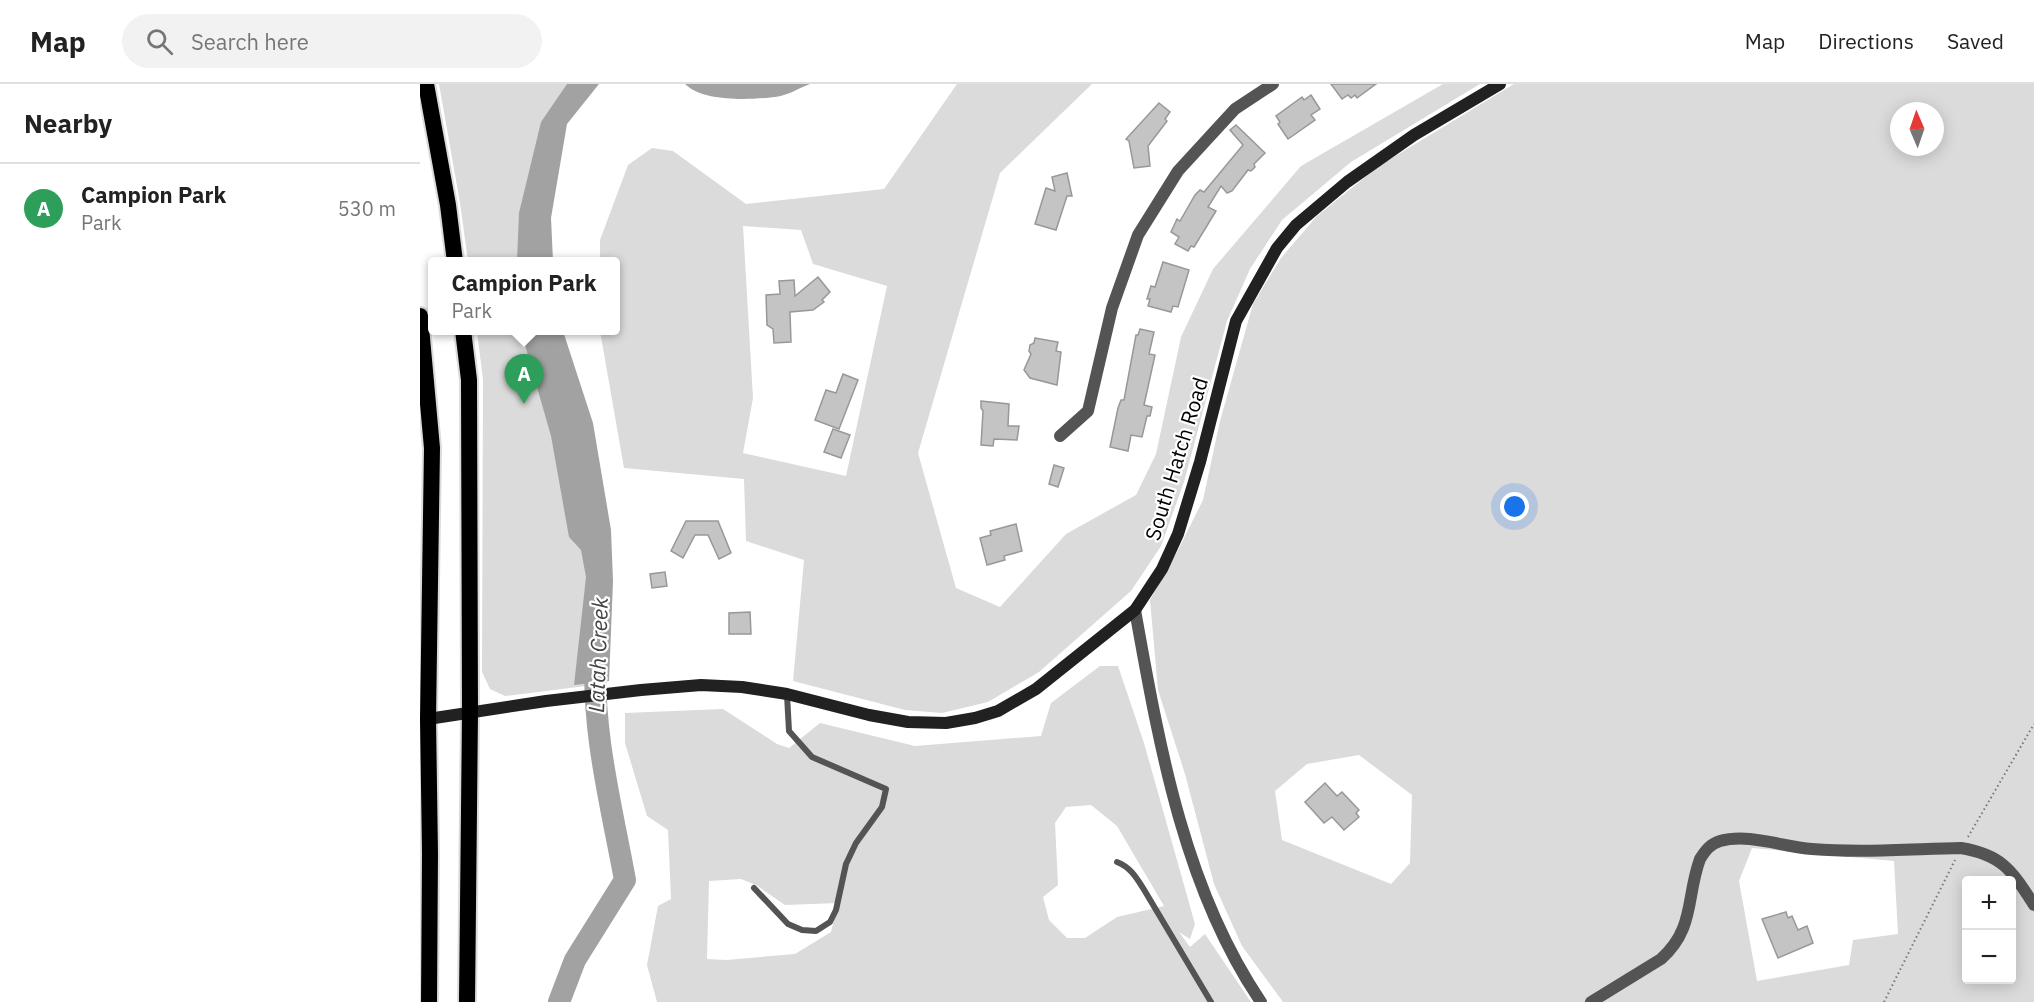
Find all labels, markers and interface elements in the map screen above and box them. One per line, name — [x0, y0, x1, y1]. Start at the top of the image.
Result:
search box — [122, 14, 542, 68]
text: Map — [30, 23, 86, 60]
icon: search — [143, 25, 176, 58]
text: Search here — [191, 27, 309, 56]
text: Map — [1745, 27, 1785, 55]
text: Directions — [1818, 27, 1914, 55]
text: Saved — [1947, 27, 2004, 55]
north arrow — [1890, 102, 1944, 156]
text: Nearby — [24, 106, 112, 140]
text: Campion Park — [81, 180, 226, 209]
text: A — [37, 195, 50, 222]
text: 530 m — [338, 195, 396, 222]
text: Park — [81, 209, 121, 236]
popup — [428, 257, 620, 335]
text: Campion Park — [451, 268, 597, 297]
text: Park — [451, 297, 492, 324]
pin: A — [504, 354, 544, 404]
street label: South Hatch Road — [1138, 374, 1214, 544]
your location — [1500, 492, 1529, 521]
water label: Latah Creek — [581, 596, 614, 713]
map controls — [1962, 876, 2016, 984]
button: + — [1962, 876, 2016, 930]
button: − — [1962, 930, 2016, 984]

